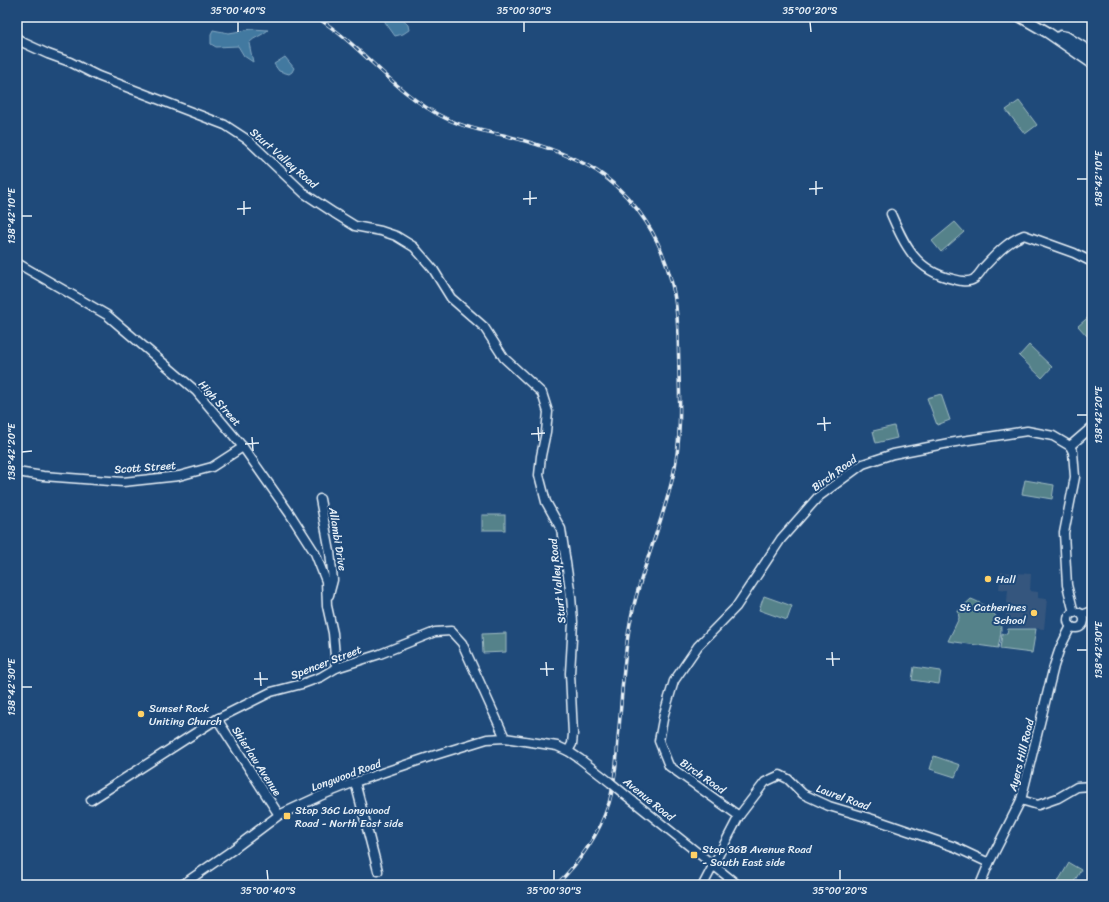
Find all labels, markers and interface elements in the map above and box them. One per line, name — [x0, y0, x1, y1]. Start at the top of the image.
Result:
text: 35°00'40"S — [210, 2, 266, 20]
text: 35°00'30"S — [497, 2, 552, 20]
text: 35°00'20"S — [783, 2, 838, 20]
street label: Sturt Valley Road — [245, 123, 323, 194]
text: 138°42'10"E — [1090, 149, 1108, 207]
text: 138°42'10"E — [3, 186, 21, 244]
street label: High Street — [194, 376, 246, 431]
text: 138°42'20"E — [1090, 385, 1108, 444]
text: 138°42'20"E — [3, 422, 21, 481]
street label: Birch Road — [808, 450, 862, 496]
street label: Scott Street — [113, 456, 177, 479]
street label: Allambi Drive — [323, 505, 352, 573]
street label: Sturt Valley Road — [543, 536, 571, 624]
place label: Hall — [996, 570, 1016, 589]
marker: Hall — [983, 574, 993, 584]
place label: St Catherines School — [959, 598, 1027, 630]
marker: St Catherines School — [1029, 608, 1039, 618]
text: 138°42'30"E — [1090, 620, 1108, 679]
street label: Spencer Street — [288, 640, 365, 685]
text: 138°42'30"E — [3, 657, 21, 716]
place label: Sunset Rock Uniting Church — [149, 699, 222, 731]
marker: Sunset Rock Uniting Church — [136, 709, 146, 719]
street label: Ayers Hill Road — [1003, 716, 1040, 794]
street label: Shierlaw Avenue — [227, 722, 287, 801]
street label: Longwood Road — [309, 754, 385, 797]
street label: Birch Road — [676, 754, 731, 800]
street label: Avenue Road — [618, 772, 680, 827]
street label: Laurel Road — [813, 779, 873, 816]
place label: Stop 36C Longwood Road - North East side — [295, 801, 404, 833]
marker: Stop 36C Longwood Road - North East side — [282, 811, 292, 821]
place label: Stop 36B Avenue Road - South East side — [702, 840, 813, 872]
marker: Stop 36B Avenue Road - South East side — [689, 850, 699, 860]
text: 35°00'40"S — [240, 882, 296, 900]
text: 35°00'30"S — [527, 882, 582, 900]
text: 35°00'20"S — [813, 882, 868, 900]

